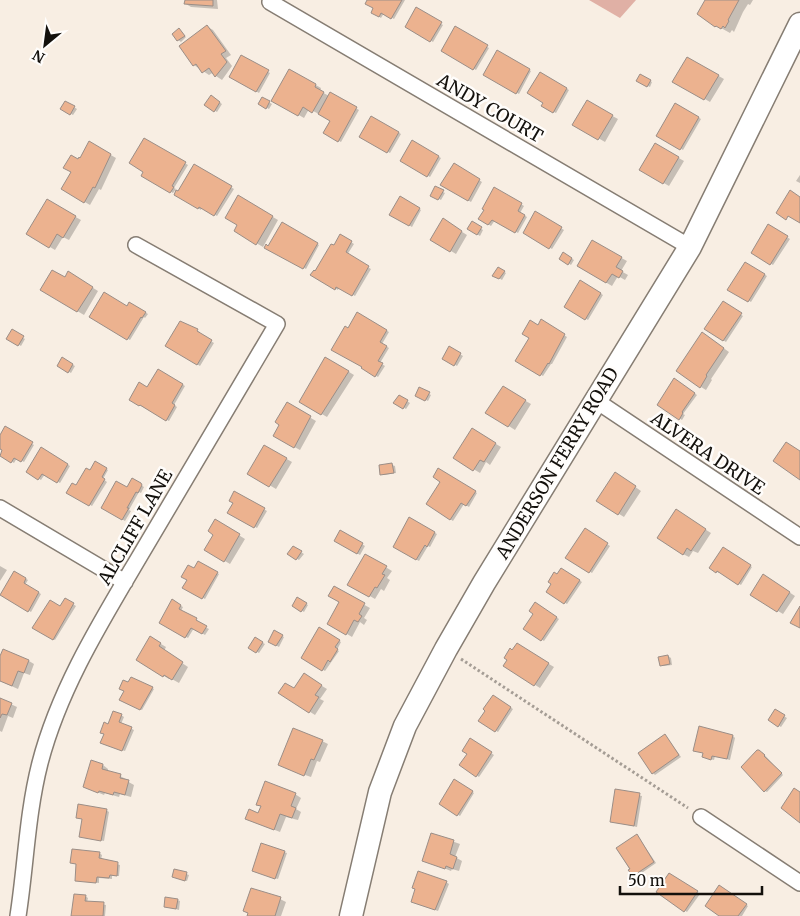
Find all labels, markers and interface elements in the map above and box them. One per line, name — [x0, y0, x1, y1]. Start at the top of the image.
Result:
north arrow — [20, 20, 70, 70]
text: N — [29, 46, 48, 67]
street label: ANDY COURT — [432, 68, 547, 148]
street label: ANDERSON FERRY ROAD — [490, 363, 623, 564]
street label: ALVERA DRIVE — [646, 406, 770, 500]
street label: ALCLIFF LANE — [92, 465, 178, 590]
scale bar — [620, 864, 762, 896]
text: 50 m — [628, 871, 665, 890]

